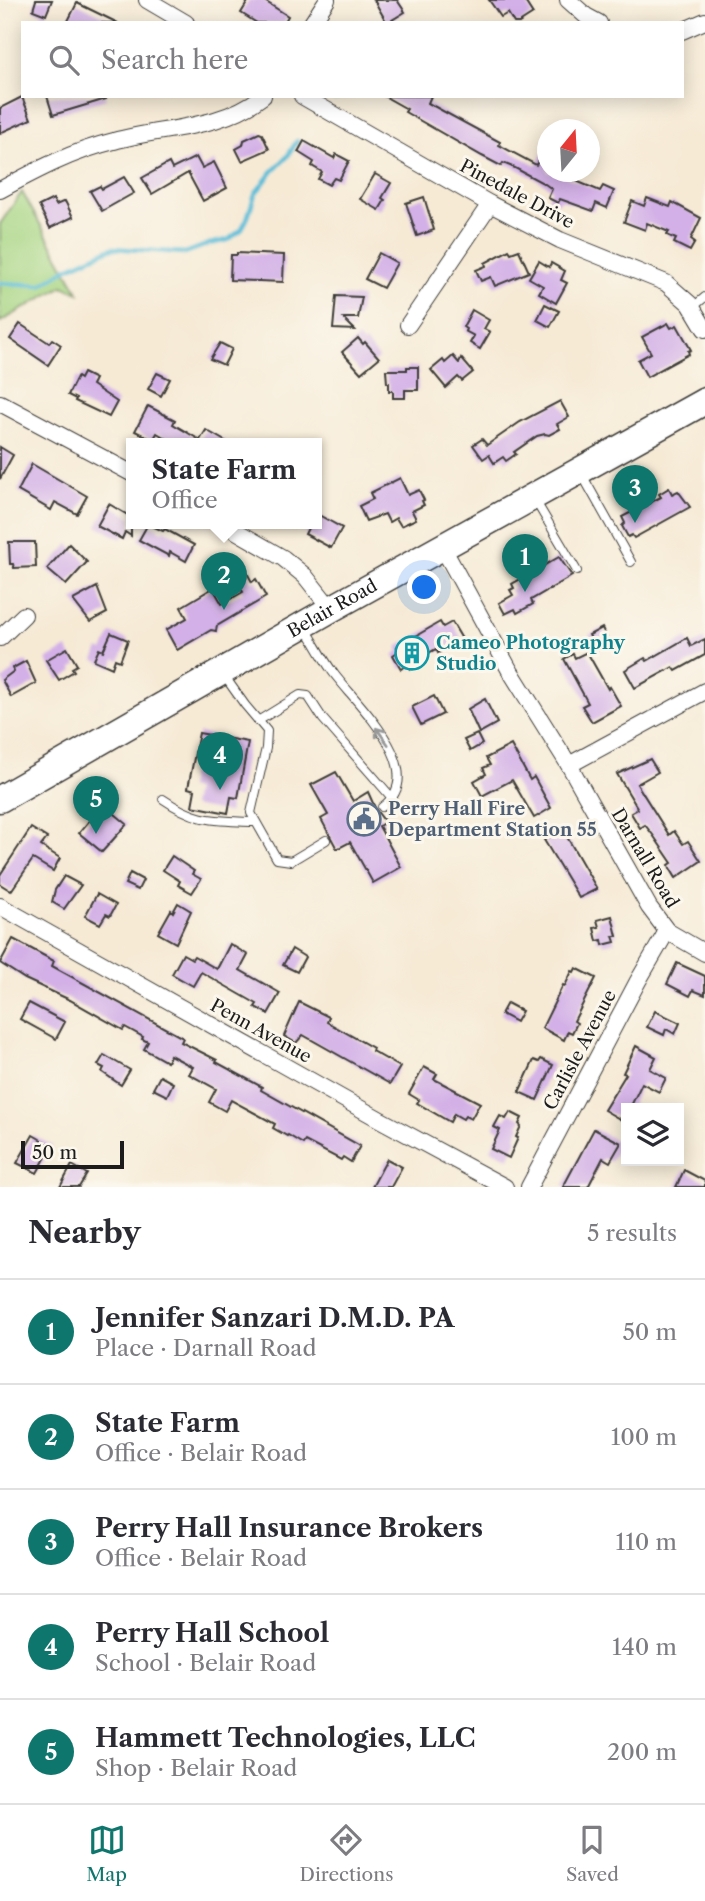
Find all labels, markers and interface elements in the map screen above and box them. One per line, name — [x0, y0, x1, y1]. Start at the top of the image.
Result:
search box — [21, 21, 684, 98]
icon: search — [45, 41, 83, 79]
text: Search here — [101, 44, 248, 76]
north arrow — [537, 119, 600, 182]
street label: Pinedale Drive — [456, 155, 578, 233]
popup — [126, 438, 322, 529]
text: State Farm — [152, 454, 296, 486]
pin: 3 — [612, 465, 658, 523]
text: Office — [152, 486, 218, 514]
pin: 1 — [502, 534, 548, 592]
pin: 2 — [201, 552, 247, 610]
your location — [407, 570, 441, 604]
street label: Belair Road — [283, 575, 381, 643]
place label: Cameo Photography Studio — [436, 632, 626, 675]
building icon: Cameo Photography Studio — [393, 634, 431, 672]
one-way arrow — [375, 727, 390, 746]
pin: 4 — [197, 732, 243, 790]
pin: 5 — [73, 776, 119, 834]
place label: Perry Hall Fire Department Station 55 — [388, 798, 597, 841]
public building icon: Perry Hall Fire Department Station 55 — [345, 800, 383, 838]
street label: Darnall Road — [607, 804, 683, 912]
street label: Carlisle Avenue — [539, 986, 621, 1114]
street label: Penn Avenue — [207, 994, 315, 1068]
map controls — [621, 1103, 684, 1166]
button: layers — [621, 1103, 684, 1166]
scale bar — [21, 1138, 124, 1170]
text: 50 m — [32, 1141, 77, 1164]
text: Nearby — [28, 1214, 141, 1251]
text: 5 results — [587, 1219, 677, 1247]
text: Jennifer Sanzari D.M.D. PA — [95, 1302, 454, 1334]
text: 1 — [46, 1318, 56, 1346]
text: 50 m — [622, 1318, 677, 1346]
text: Place · Darnall Road — [95, 1334, 316, 1362]
text: State Farm — [95, 1407, 240, 1439]
text: 2 — [44, 1423, 58, 1451]
text: 100 m — [611, 1423, 677, 1451]
text: Office · Belair Road — [95, 1439, 307, 1467]
text: Perry Hall Insurance Brokers — [95, 1512, 483, 1544]
text: 3 — [45, 1528, 58, 1556]
text: 110 m — [616, 1528, 677, 1556]
text: Office · Belair Road — [95, 1544, 307, 1572]
text: Perry Hall School — [95, 1617, 329, 1649]
text: 4 — [44, 1633, 58, 1661]
text: 140 m — [612, 1633, 677, 1661]
text: School · Belair Road — [95, 1649, 316, 1677]
text: Hammett Technologies, LLC — [95, 1722, 476, 1754]
text: 5 — [45, 1738, 57, 1766]
text: 200 m — [607, 1738, 677, 1766]
text: Shop · Belair Road — [95, 1754, 297, 1782]
tab: Map — [86, 1821, 127, 1886]
tab: Directions — [300, 1821, 393, 1886]
tab: Saved — [566, 1821, 619, 1886]

